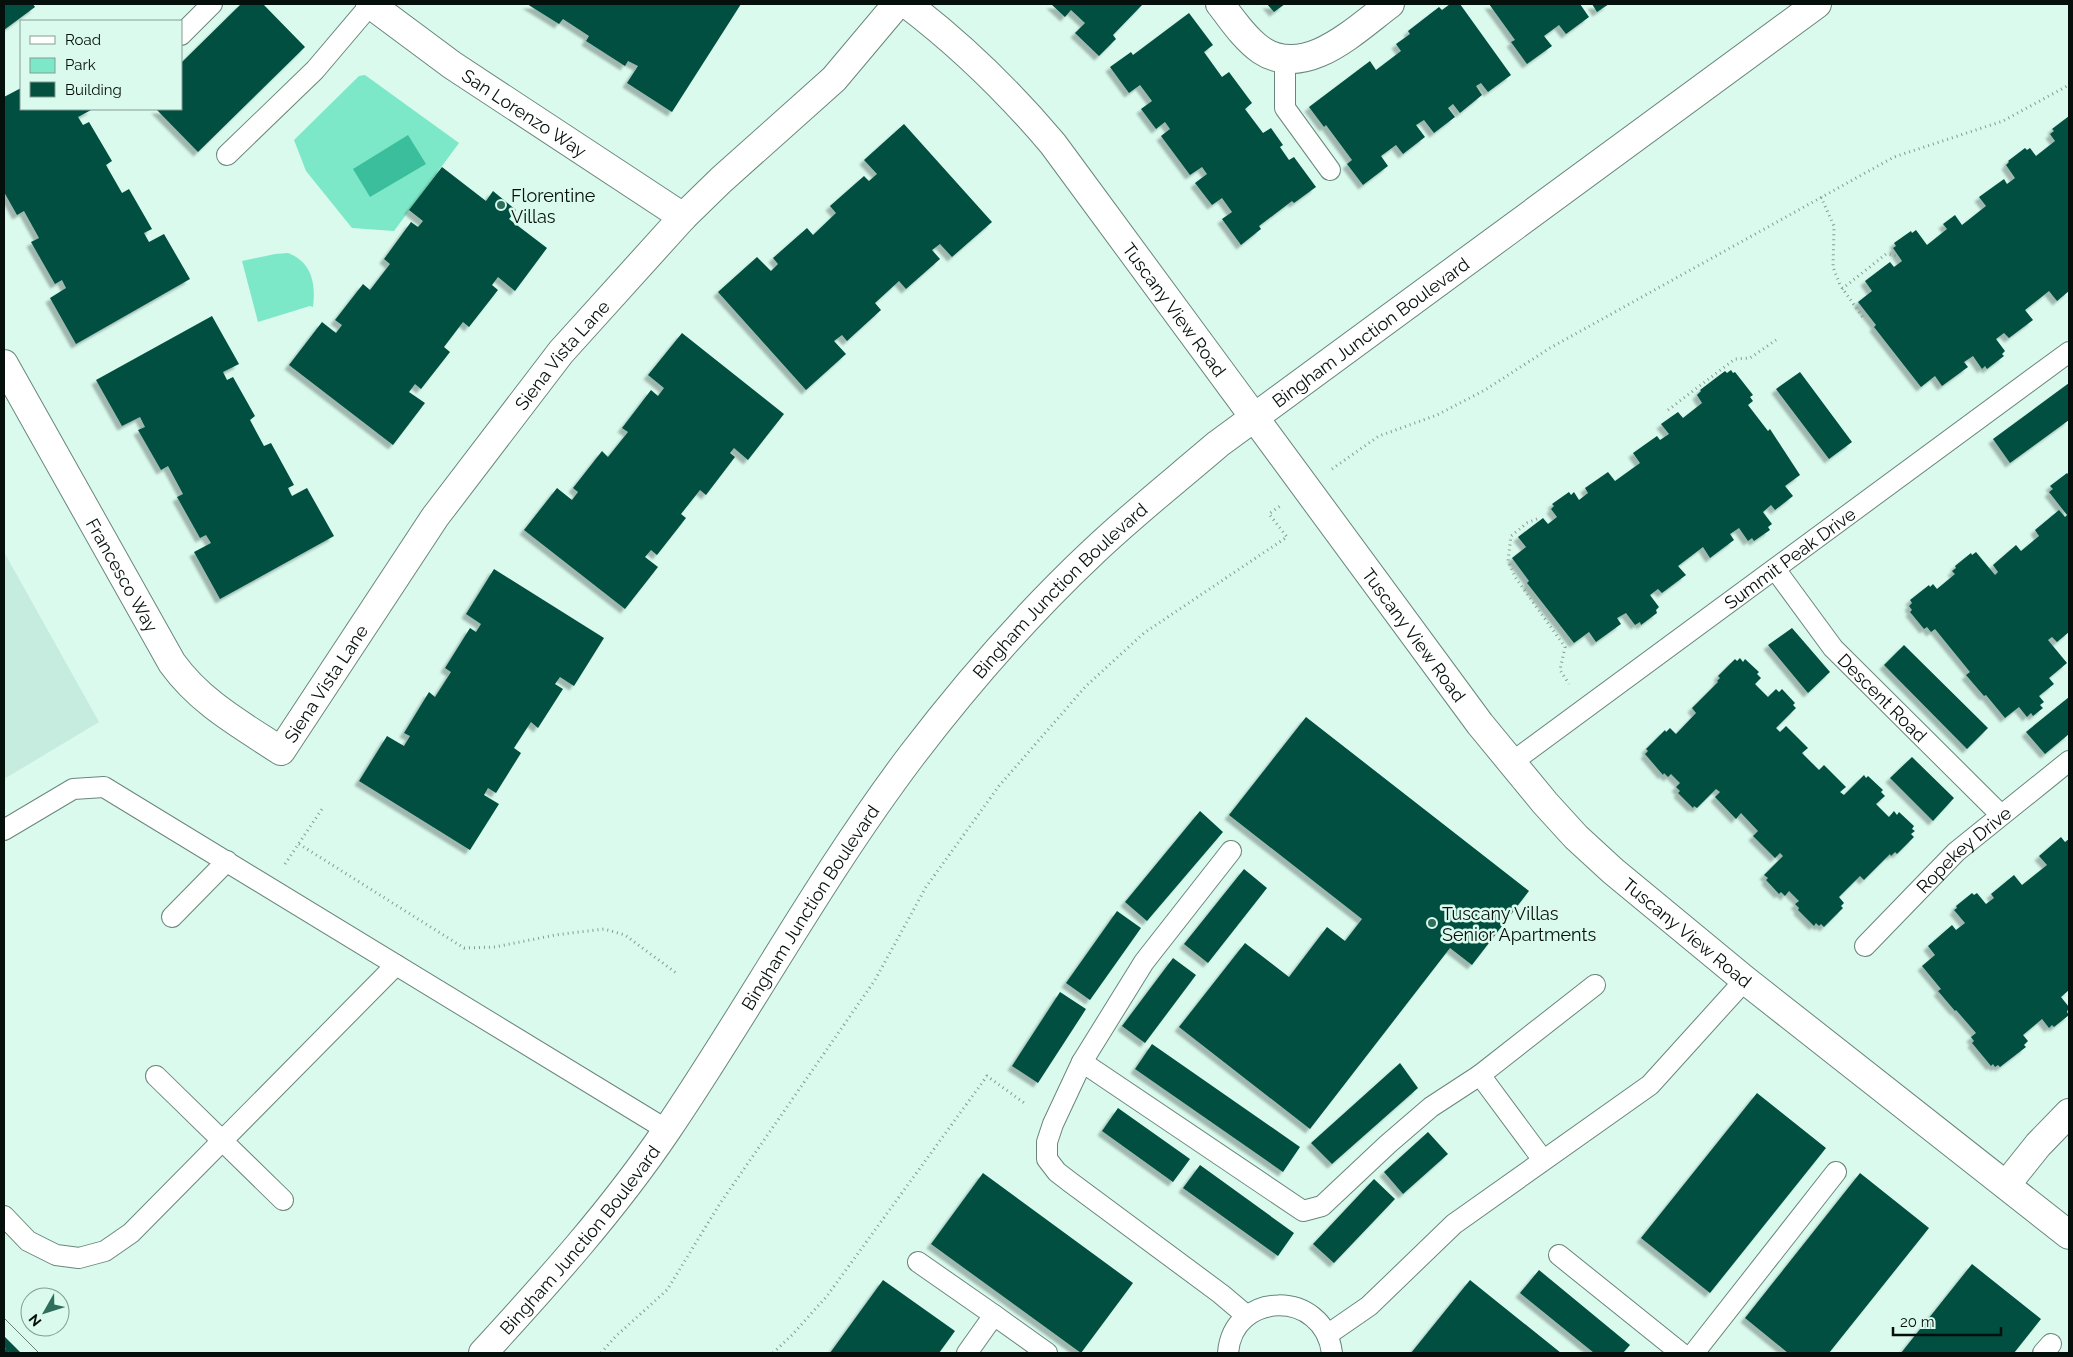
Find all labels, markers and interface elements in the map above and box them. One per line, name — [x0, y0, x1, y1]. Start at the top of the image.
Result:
legend — [20, 20, 182, 110]
text: Road — [65, 31, 101, 49]
text: Park — [65, 56, 96, 74]
street label: San Lorenzo Way — [458, 64, 591, 161]
text: Building — [65, 81, 122, 99]
place label: Florentine Villas — [511, 185, 596, 227]
marker: Florentine Villas — [495, 199, 507, 211]
street label: Tuscany View Road — [1119, 238, 1231, 380]
street label: Bingham Junction Boulevard — [1268, 253, 1473, 411]
street label: Siena Vista Lane — [510, 295, 614, 414]
street label: Bingham Junction Boulevard — [968, 498, 1151, 682]
street label: Summit Peak Drive — [1720, 502, 1860, 613]
street label: Francesco Way — [82, 514, 163, 636]
street label: Tuscany View Road — [1358, 564, 1470, 706]
street label: Siena Vista Lane — [279, 620, 372, 746]
street label: Descent Road — [1834, 649, 1931, 746]
street label: Bingham Junction Boulevard — [737, 801, 883, 1014]
street label: Ropekey Drive — [1912, 801, 2015, 897]
street label: Tuscany View Road — [1619, 873, 1756, 992]
place label: Tuscany Villas Senior Apartments — [1442, 903, 1597, 945]
marker: Tuscany Villas Senior Apartments — [1426, 917, 1438, 929]
street label: Bingham Junction Boulevard — [495, 1141, 664, 1338]
north arrow — [20, 1287, 70, 1337]
scale bar — [1893, 1304, 2000, 1336]
text: N — [25, 1311, 44, 1329]
text: 20 m — [1900, 1313, 1935, 1331]

